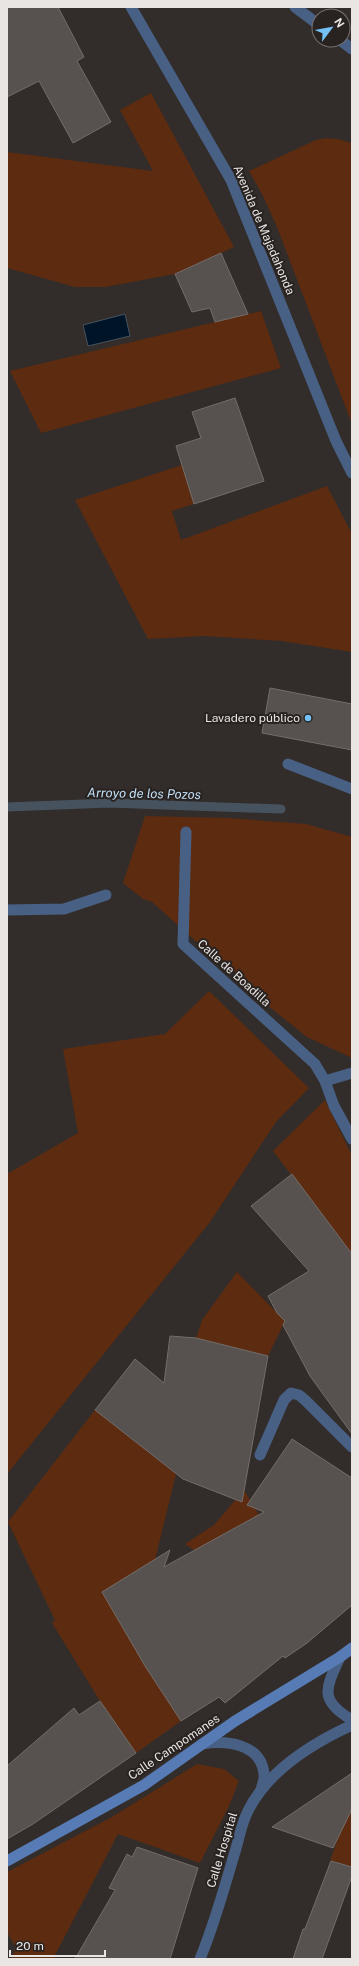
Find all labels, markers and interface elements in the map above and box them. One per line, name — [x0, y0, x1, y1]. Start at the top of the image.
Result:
north arrow — [311, 8, 351, 48]
text: N — [332, 16, 347, 30]
street label: Avenida de Majadahonda — [230, 163, 298, 297]
place label: Lavadero público — [205, 711, 300, 725]
marker: Lavadero público — [303, 713, 313, 723]
water label: Arroyo de los Pozos — [87, 785, 201, 802]
street label: Calle de Boadilla — [195, 937, 273, 1009]
street label: Calle Campomanes — [126, 1711, 222, 1783]
street label: Calle Hospital — [204, 1810, 240, 1889]
scale bar — [10, 1932, 105, 1958]
text: 20 m — [16, 1939, 44, 1953]

